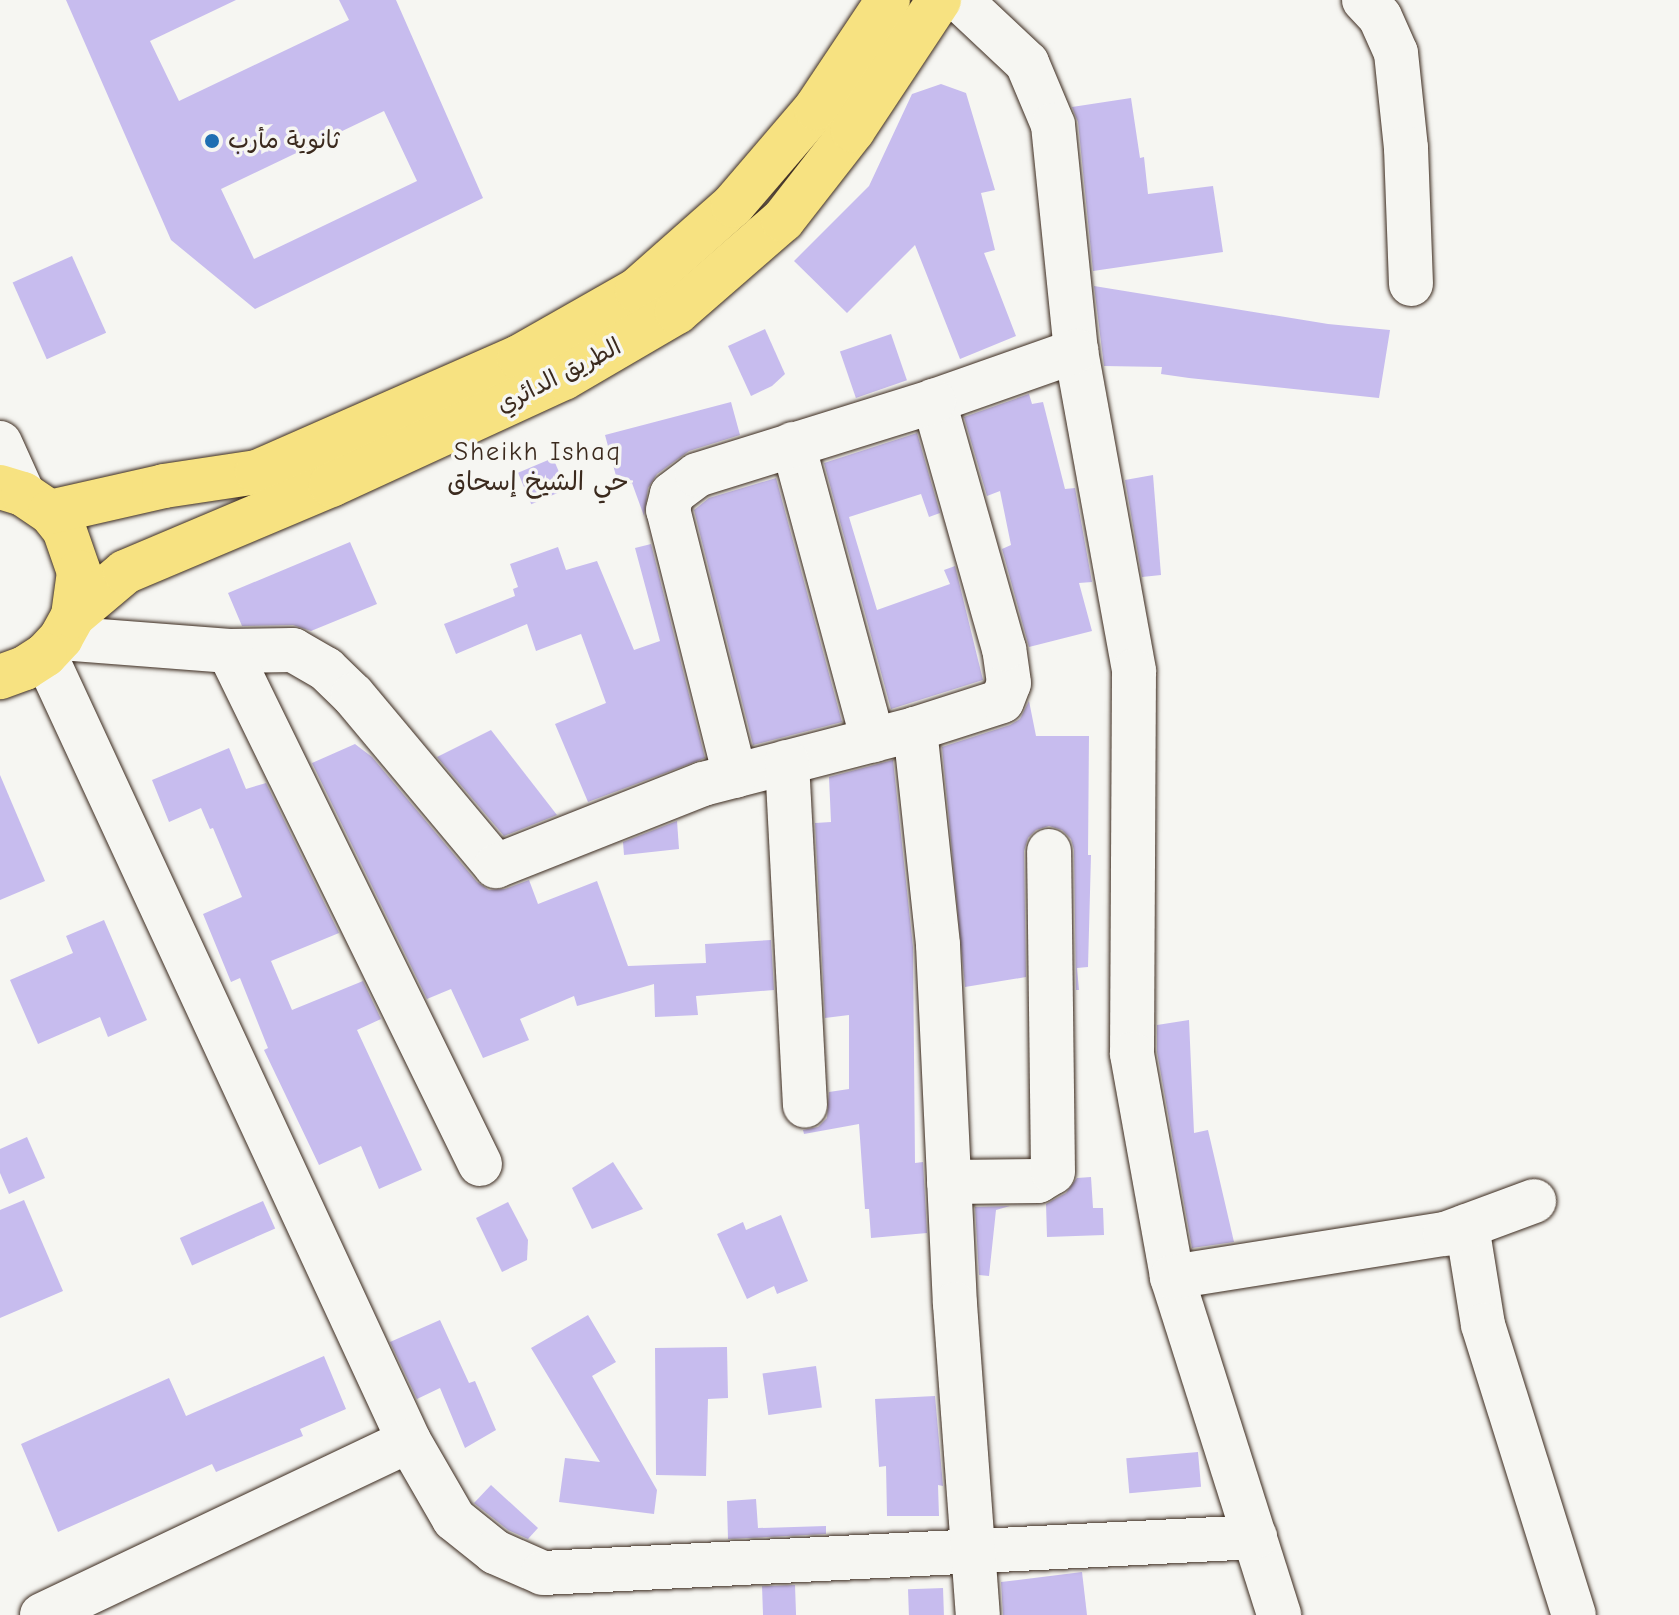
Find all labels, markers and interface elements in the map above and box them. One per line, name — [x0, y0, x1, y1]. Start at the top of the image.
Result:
place label: ثانوية مأرب — [228, 127, 339, 155]
marker: ثانوية مأرب — [203, 132, 221, 150]
street label: الطريق الدائري — [492, 332, 626, 420]
district label: Sheikh Ishaq حي الشيخ إسحاق — [447, 437, 629, 498]

